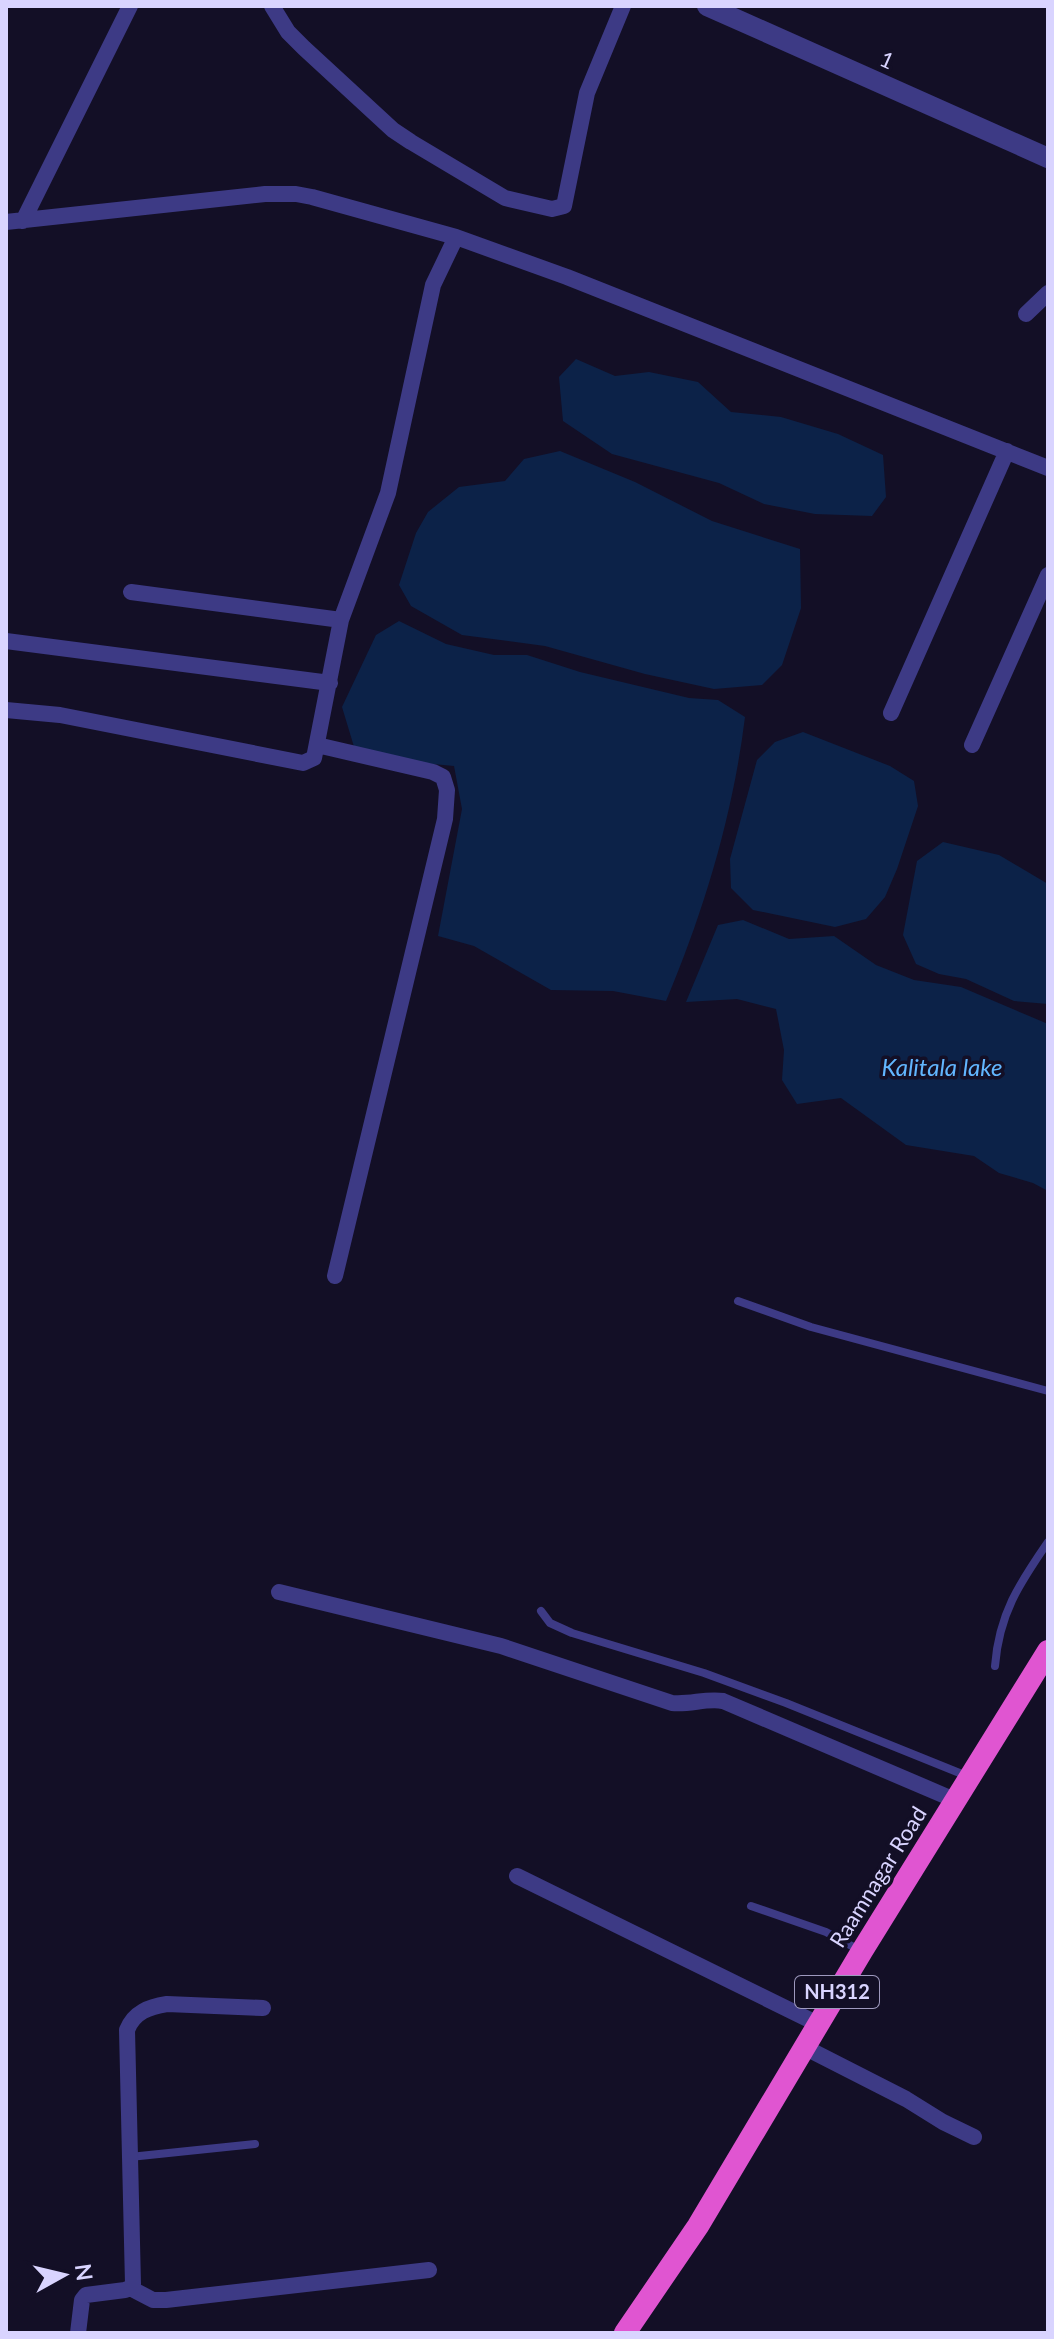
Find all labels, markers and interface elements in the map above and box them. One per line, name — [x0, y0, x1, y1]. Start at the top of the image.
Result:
street label: 1 — [876, 45, 899, 74]
water label: Kalitala lake — [881, 1052, 1003, 1081]
street label: Raamnagar Road — [823, 1801, 932, 1952]
road number: NH312 — [795, 1976, 879, 2008]
north arrow — [24, 2235, 104, 2315]
text: N — [70, 2262, 99, 2282]

